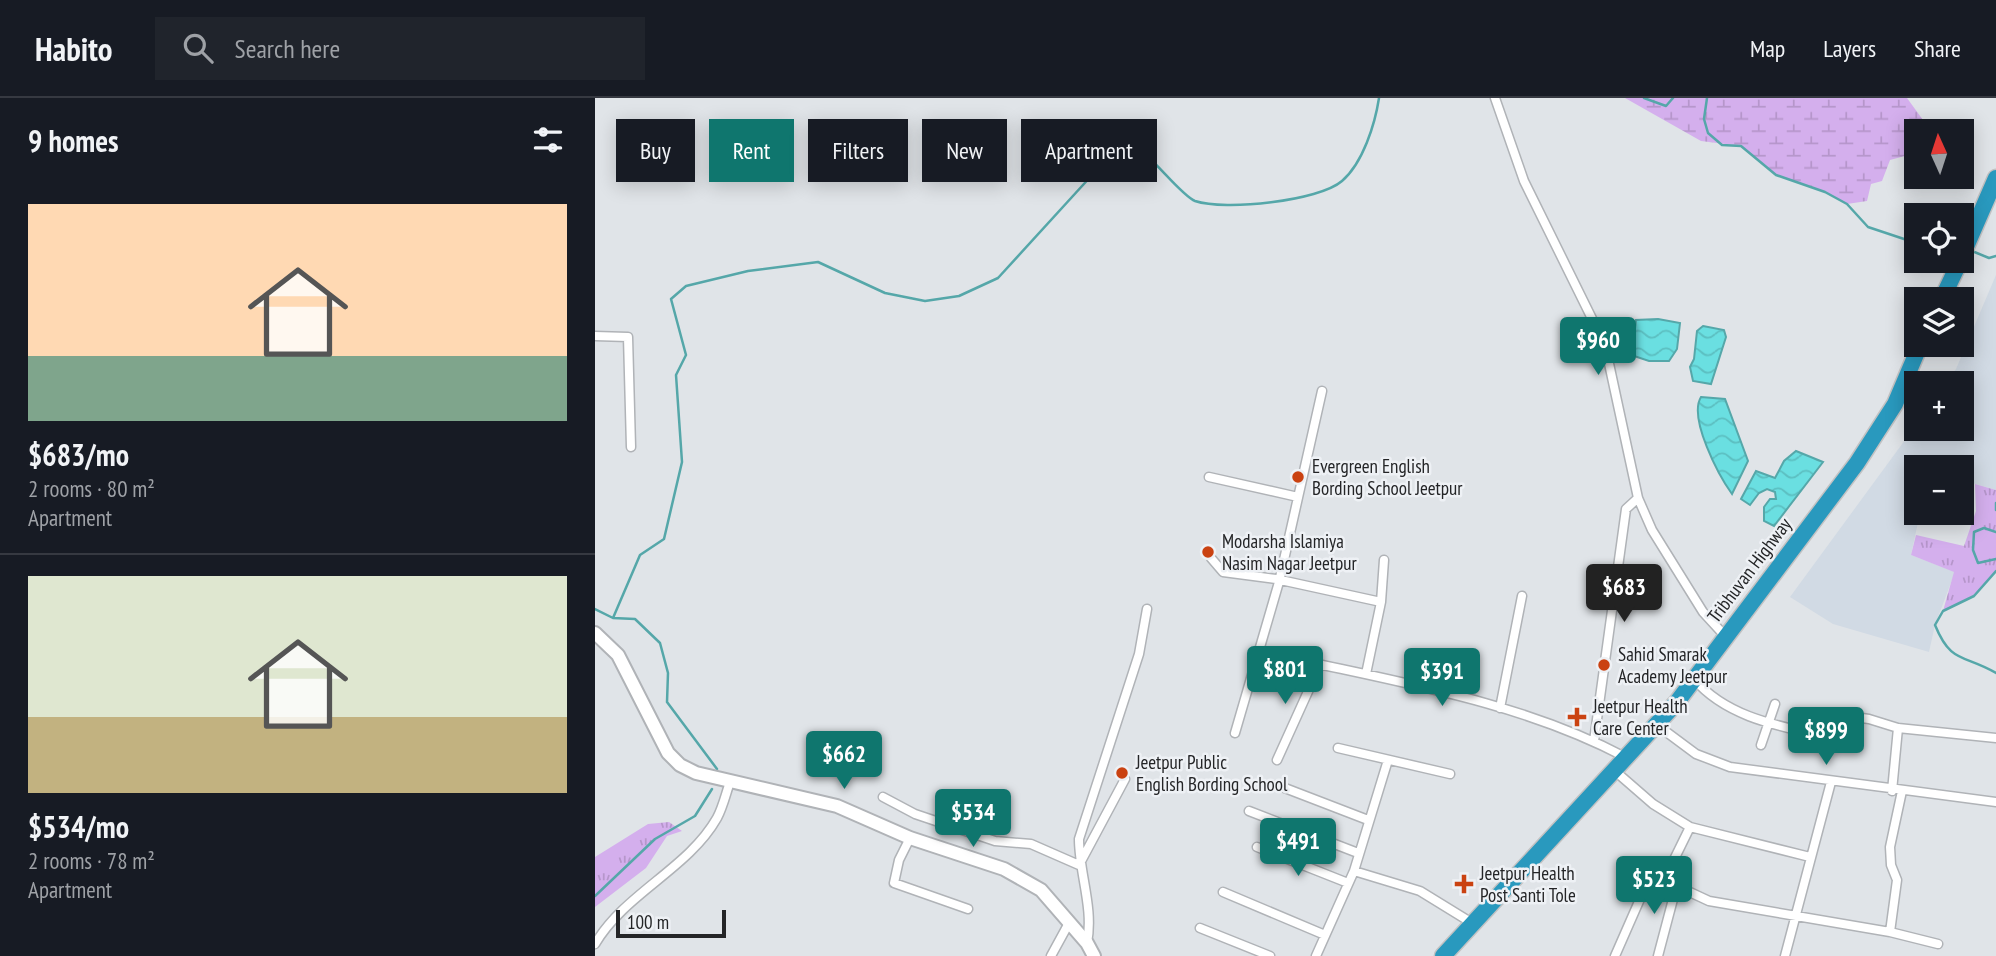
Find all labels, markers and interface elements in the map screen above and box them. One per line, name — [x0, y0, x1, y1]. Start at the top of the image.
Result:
search box — [155, 17, 645, 80]
text: Habito — [35, 27, 113, 70]
icon: search — [179, 29, 217, 67]
text: Search here — [235, 32, 340, 65]
text: Map — [1750, 33, 1785, 64]
text: Layers — [1823, 33, 1876, 64]
text: Share — [1914, 33, 1961, 64]
chip: Buy — [616, 119, 695, 182]
chip: Rent — [709, 119, 794, 182]
chip: Filters — [808, 119, 908, 182]
chip: New — [922, 119, 1007, 182]
chip: Apartment — [1021, 119, 1157, 182]
north arrow — [1904, 119, 1974, 189]
map controls — [1904, 119, 1974, 525]
text: 9 homes — [28, 121, 119, 160]
icon: filters — [529, 121, 567, 159]
button: locate — [1904, 203, 1974, 273]
icon: home — [235, 249, 361, 375]
button: layers — [1904, 287, 1974, 357]
pin: $960 — [1557, 317, 1639, 377]
text: $960 — [1576, 325, 1620, 354]
button: + — [1904, 371, 1974, 441]
text: $683/mo — [28, 435, 129, 474]
place label: Evergreen English Bording School Jeetpur — [1312, 454, 1463, 500]
button: − — [1904, 455, 1974, 525]
marker: Evergreen English Bording School Jeetpur — [1290, 469, 1306, 485]
text: 2 rooms · 80 m² — [28, 474, 155, 503]
text: Apartment — [28, 503, 112, 532]
street label: Tribhuvan Highway — [1702, 512, 1797, 627]
place label: Modarsha Islamiya Nasim Nagar Jeetpur — [1222, 529, 1357, 575]
marker: Modarsha Islamiya Nasim Nagar Jeetpur — [1200, 544, 1216, 560]
pin: $683 — [1583, 564, 1665, 624]
text: $683 — [1602, 572, 1646, 601]
icon: home — [235, 621, 361, 747]
place label: Sahid Smarak Academy Jeetpur — [1618, 642, 1728, 688]
pin: $801 — [1244, 646, 1326, 706]
pin: $391 — [1401, 648, 1483, 708]
text: $801 — [1263, 654, 1307, 683]
text: $391 — [1420, 656, 1464, 685]
marker: Sahid Smarak Academy Jeetpur — [1596, 657, 1612, 673]
place label: Jeetpur Health Care Center — [1592, 694, 1688, 740]
marker: Jeetpur Health Care Center — [1567, 707, 1587, 727]
pin: $899 — [1785, 708, 1867, 767]
text: $899 — [1804, 715, 1848, 744]
pin: $662 — [803, 732, 885, 791]
text: $662 — [822, 739, 866, 768]
place label: Jeetpur Public English Bording School — [1135, 750, 1288, 796]
marker: Jeetpur Public English Bording School — [1114, 765, 1130, 781]
pin: $534 — [932, 790, 1014, 849]
text: $534 — [951, 797, 995, 826]
text: $534/mo — [28, 807, 129, 846]
pin: $491 — [1257, 818, 1339, 878]
text: $491 — [1276, 826, 1320, 855]
text: 2 rooms · 78 m² — [28, 846, 155, 875]
pin: $523 — [1613, 856, 1695, 916]
place label: Jeetpur Health Post Santi Tole — [1479, 861, 1576, 907]
text: $523 — [1632, 864, 1676, 893]
marker: Jeetpur Health Post Santi Tole — [1454, 874, 1474, 894]
text: Apartment — [28, 875, 112, 904]
scale bar — [616, 907, 726, 939]
text: 100 m — [627, 910, 669, 934]

